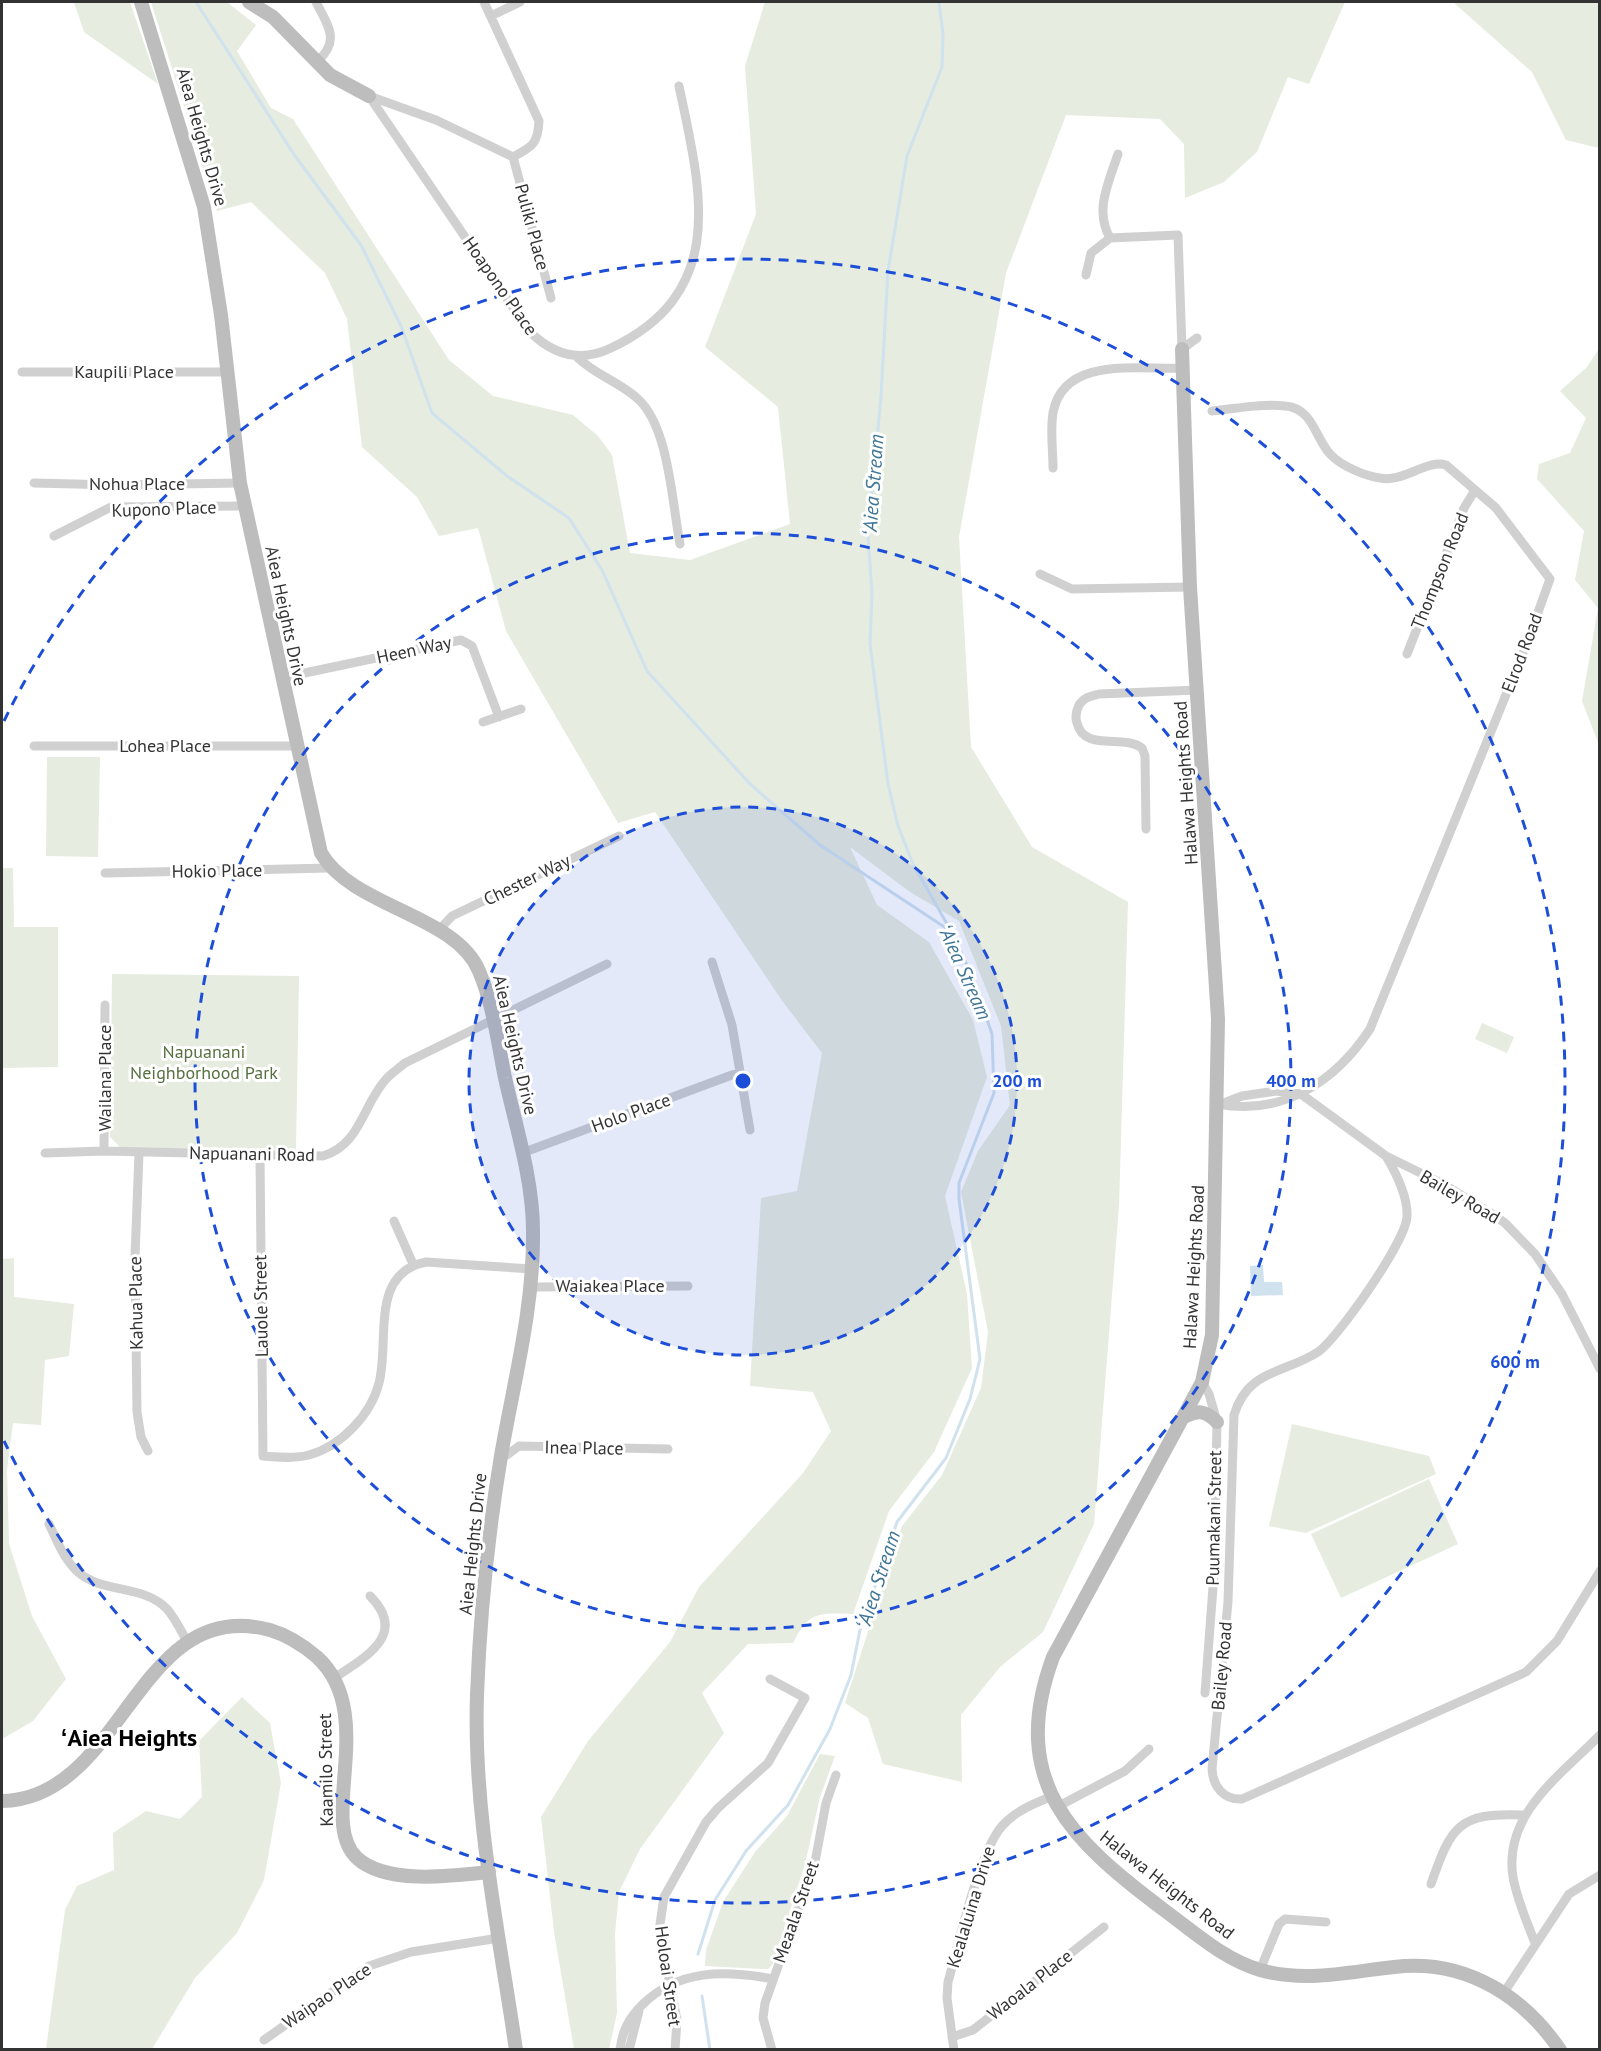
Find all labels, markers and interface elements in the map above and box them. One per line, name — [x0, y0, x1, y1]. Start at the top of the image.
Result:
street label: Aiea Heights Drive — [172, 65, 233, 209]
street label: Puliki Place — [510, 181, 555, 273]
street label: Hoapono Place — [458, 232, 543, 340]
street label: Kaupili Place — [74, 360, 174, 383]
water label: ʻAiea Stream — [856, 433, 890, 537]
street label: Nohua Place — [89, 472, 185, 495]
street label: Kupono Place — [111, 495, 217, 522]
street label: Thompson Road — [1406, 509, 1473, 633]
street label: Aiea Heights Drive — [260, 544, 313, 688]
street label: Elrod Road — [1496, 610, 1547, 696]
street label: Heen Way — [374, 630, 454, 669]
street label: Halawa Heights Road — [1168, 700, 1203, 866]
street label: Lohea Place — [119, 734, 211, 757]
street label: Chester Way — [480, 848, 575, 910]
street label: Hokio Place — [171, 858, 263, 883]
water label: ʻAiea Stream — [932, 920, 998, 1024]
street label: Aiea Heights Drive — [488, 973, 543, 1117]
street label: Wailana Place — [93, 1025, 116, 1131]
park label: Napuanani Neighborhood Park — [130, 1040, 278, 1084]
text: 200 m — [992, 1069, 1042, 1092]
text: 400 m — [1266, 1069, 1316, 1092]
centre of rings — [733, 1071, 753, 1091]
street label: Holo Place — [588, 1088, 674, 1137]
street label: Napuanani Road — [189, 1141, 315, 1166]
street label: Bailey Road — [1416, 1164, 1505, 1229]
street label: Halawa Heights Road — [1178, 1184, 1209, 1350]
street label: Lauole Street — [248, 1255, 273, 1357]
street label: Kahua Place — [123, 1256, 148, 1350]
street label: Waiakea Place — [555, 1274, 665, 1297]
text: 600 m — [1490, 1350, 1540, 1373]
street label: Inea Place — [544, 1435, 624, 1460]
street label: Puumakani Street — [1201, 1450, 1226, 1586]
street label: Aiea Heights Drive — [454, 1472, 491, 1616]
water label: ʻAiea Stream — [850, 1527, 906, 1633]
street label: Bailey Road — [1206, 1621, 1237, 1711]
street label: Kaamilo Street — [313, 1713, 338, 1827]
district label: ʻAiea Heights — [61, 1722, 197, 1753]
street label: Halawa Heights Road — [1095, 1825, 1239, 1944]
street label: Kealaluina Drive — [941, 1843, 1000, 1971]
street label: Meaala Street — [767, 1858, 824, 1966]
street label: Holoai Street — [650, 1924, 687, 2028]
street label: Waoala Place — [983, 1944, 1077, 2025]
street label: Waipao Place — [278, 1957, 375, 2034]

